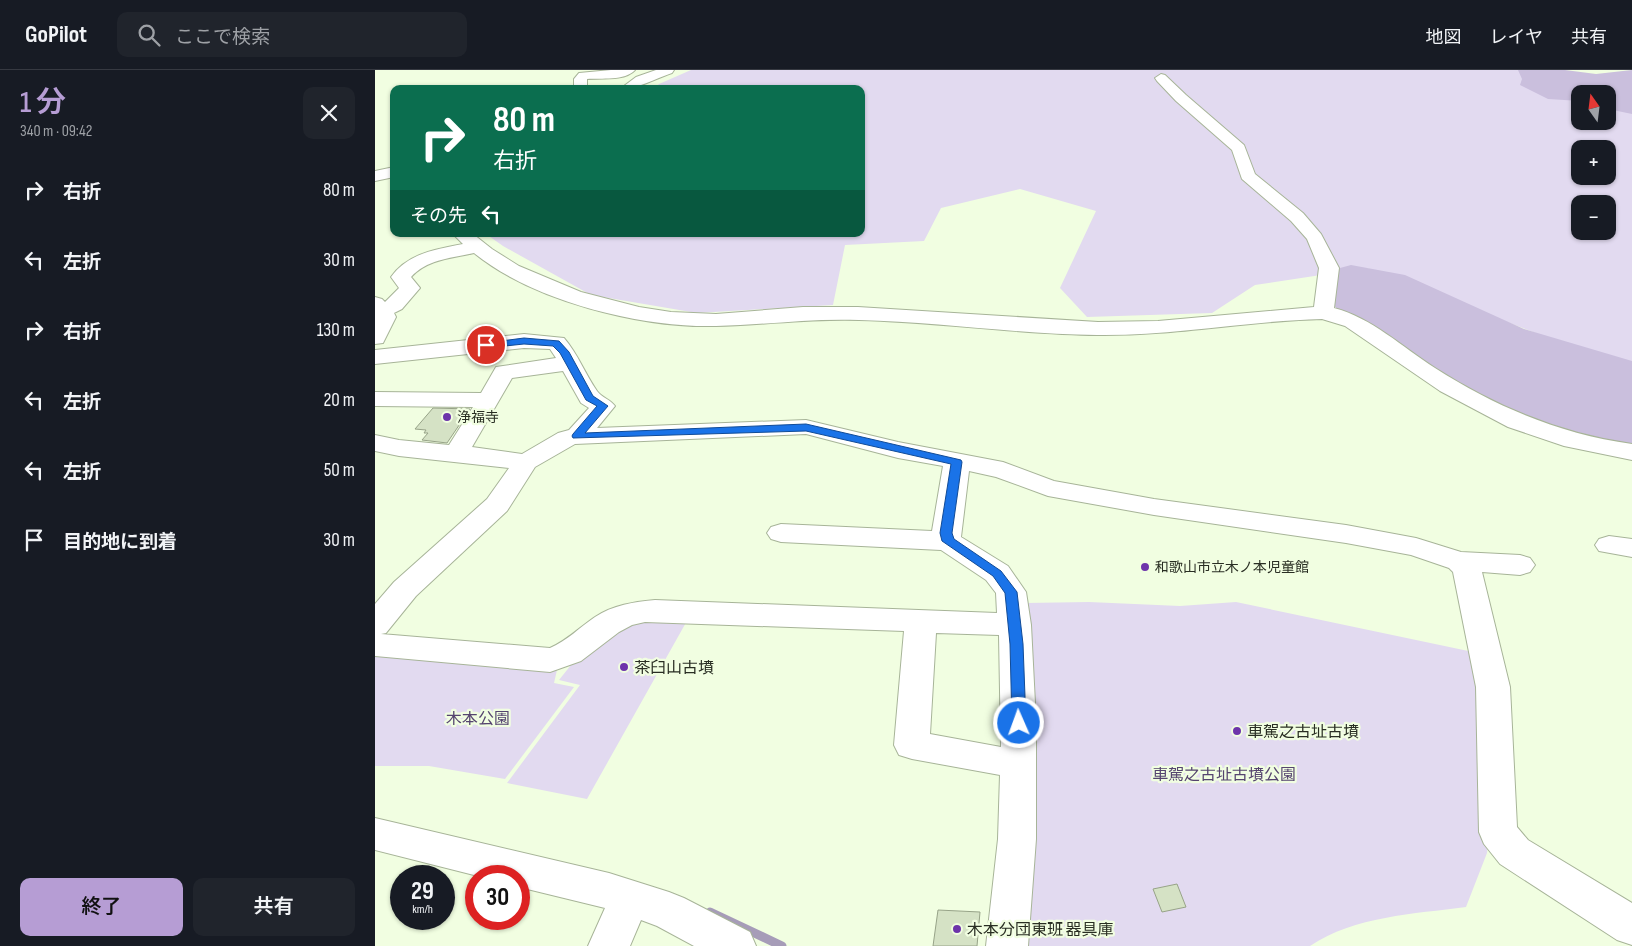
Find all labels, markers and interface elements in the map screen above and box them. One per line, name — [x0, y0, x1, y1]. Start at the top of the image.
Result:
search box — [117, 12, 467, 57]
text: GoPilot — [25, 20, 87, 49]
icon: search — [135, 21, 163, 49]
text: ここで検索 — [175, 26, 270, 49]
text: 地図 — [1426, 27, 1462, 48]
text: レイヤ — [1490, 27, 1543, 48]
text: 共有 — [1571, 27, 1607, 48]
text: 1 分 — [20, 85, 66, 121]
north arrow — [1571, 85, 1616, 130]
map controls — [1571, 85, 1616, 240]
button: close — [303, 87, 355, 139]
text: 80 m — [493, 99, 555, 142]
icon: right — [410, 105, 475, 170]
text: 340 m · 09:42 — [20, 122, 92, 141]
button: + — [1571, 140, 1616, 185]
text: 右折 — [493, 148, 537, 175]
icon: right — [20, 176, 48, 204]
text: 80 m — [323, 179, 355, 202]
text: 右折 — [63, 181, 101, 204]
button: − — [1571, 195, 1616, 240]
icon: left — [477, 200, 505, 228]
text: その先 — [410, 205, 467, 228]
icon: left — [20, 246, 48, 274]
text: 30 m — [323, 249, 355, 272]
text: 左折 — [63, 251, 101, 274]
icon: right — [20, 316, 48, 344]
text: 130 m — [317, 319, 355, 342]
text: 右折 — [63, 321, 101, 344]
pin — [465, 324, 507, 366]
icon: arrive — [472, 331, 500, 359]
icon: left — [20, 386, 48, 414]
text: 20 m — [323, 389, 355, 412]
text: 左折 — [63, 391, 101, 414]
place label: 浄福寺 — [457, 409, 499, 426]
marker: 浄福寺 — [441, 411, 453, 423]
icon: left — [20, 456, 48, 484]
text: 50 m — [324, 459, 355, 482]
text: 左折 — [63, 461, 101, 484]
icon: arrive — [20, 526, 48, 554]
text: 30 m — [323, 529, 355, 552]
text: 目的地に到着 — [63, 531, 177, 554]
place label: 和歌山市立木ノ本児童館 — [1155, 559, 1309, 576]
marker: 和歌山市立木ノ本児童館 — [1139, 561, 1151, 573]
place label: 茶臼山古墳 — [634, 659, 714, 678]
marker: 茶臼山古墳 — [618, 661, 630, 673]
position arrow — [992, 696, 1044, 748]
park label: 木本公園 — [446, 710, 510, 729]
place label: 車駕之古址古墳 — [1247, 723, 1359, 742]
marker: 車駕之古址古墳 — [1231, 725, 1243, 737]
park label: 車駕之古址古墳公園 — [1152, 766, 1296, 785]
speed limit sign: 30 — [465, 865, 530, 930]
text: 29 — [411, 876, 434, 907]
button: 終了 — [20, 878, 183, 936]
button: 共有 — [193, 878, 355, 936]
text: km/h — [412, 902, 433, 917]
place label: 木本分団東班 器具庫 — [967, 921, 1114, 940]
marker: 木本分団東班 器具庫 — [951, 923, 963, 935]

